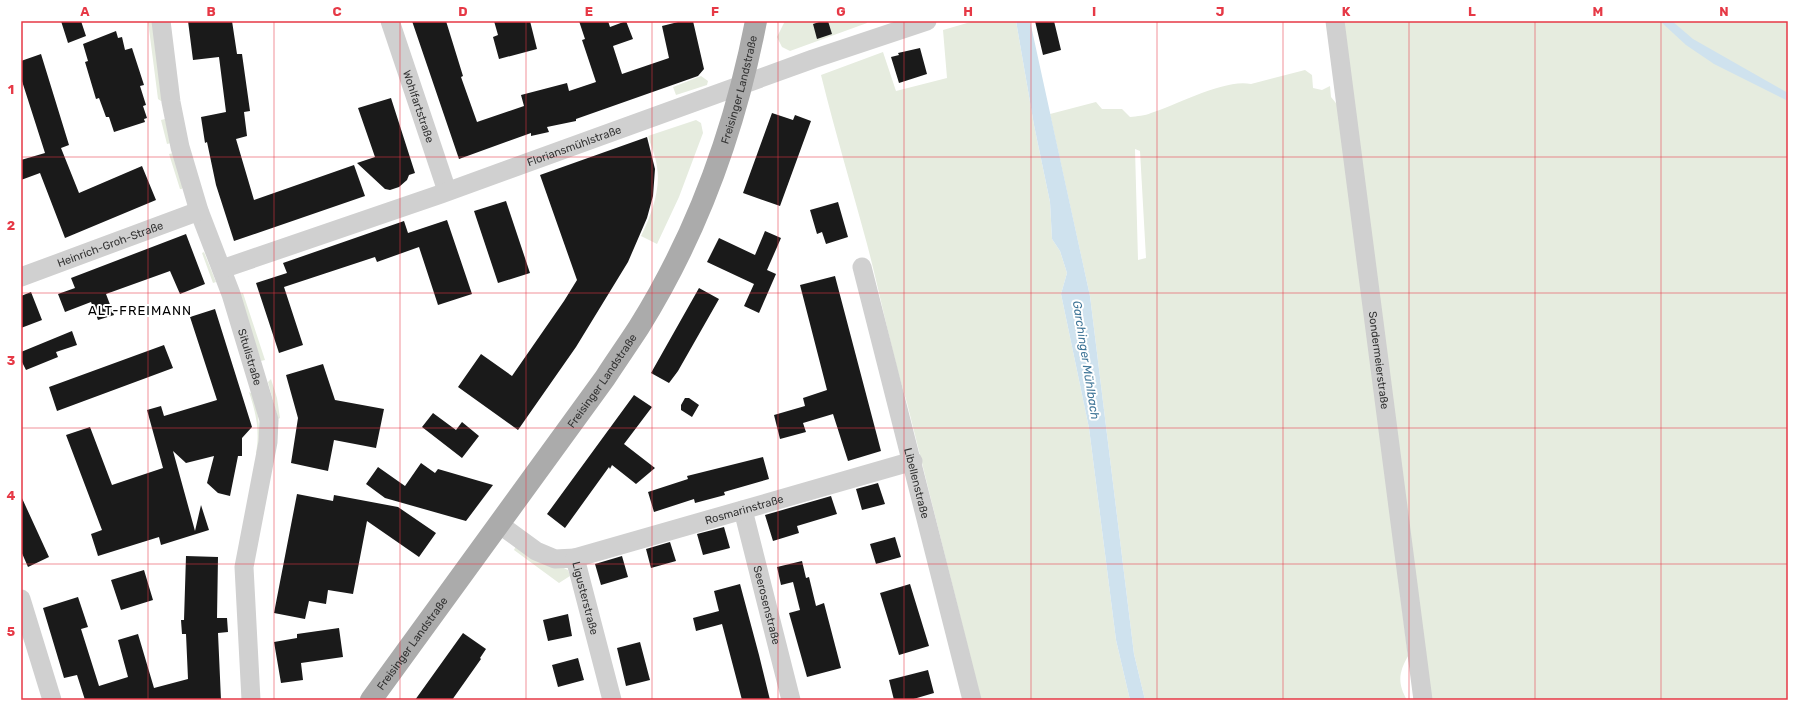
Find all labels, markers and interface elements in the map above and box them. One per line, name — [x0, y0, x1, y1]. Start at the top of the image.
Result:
text: A — [80, 4, 90, 19]
text: B — [206, 4, 216, 19]
text: C — [332, 4, 342, 19]
text: D — [458, 4, 468, 19]
text: E — [585, 4, 593, 19]
text: F — [711, 4, 719, 19]
text: G — [836, 4, 846, 19]
text: H — [963, 4, 973, 19]
text: I — [1092, 4, 1096, 19]
text: J — [1216, 4, 1224, 19]
text: K — [1342, 4, 1351, 19]
text: L — [1468, 4, 1476, 19]
text: M — [1593, 4, 1603, 19]
text: N — [1719, 4, 1729, 19]
street label: Freisinger Landstraße — [718, 34, 759, 146]
street label: Wohlfartstraße — [400, 68, 437, 144]
text: 1 — [8, 82, 14, 97]
street label: Floriansmühlstraße — [525, 123, 623, 169]
text: 2 — [7, 218, 15, 233]
street label: Heinrich-Groh-Straße — [55, 218, 165, 270]
water label: Garchinger Mühlbach — [1070, 300, 1102, 420]
district label: ALT-FREIMANN — [88, 303, 192, 318]
street label: Sondermeierstraße — [1366, 310, 1392, 410]
street label: Situlistraße — [235, 327, 265, 387]
street label: Freisinger Landstraße — [564, 331, 639, 430]
text: 3 — [7, 353, 16, 368]
street label: Libellenstraße — [902, 446, 932, 520]
text: 4 — [7, 488, 16, 503]
street label: Rosmarinstraße — [703, 492, 785, 527]
street label: Ligusterstraße — [570, 560, 601, 636]
street label: Seerosenstraße — [751, 564, 783, 646]
street label: Freisinger Landstraße — [374, 594, 450, 692]
text: 5 — [7, 624, 15, 639]

